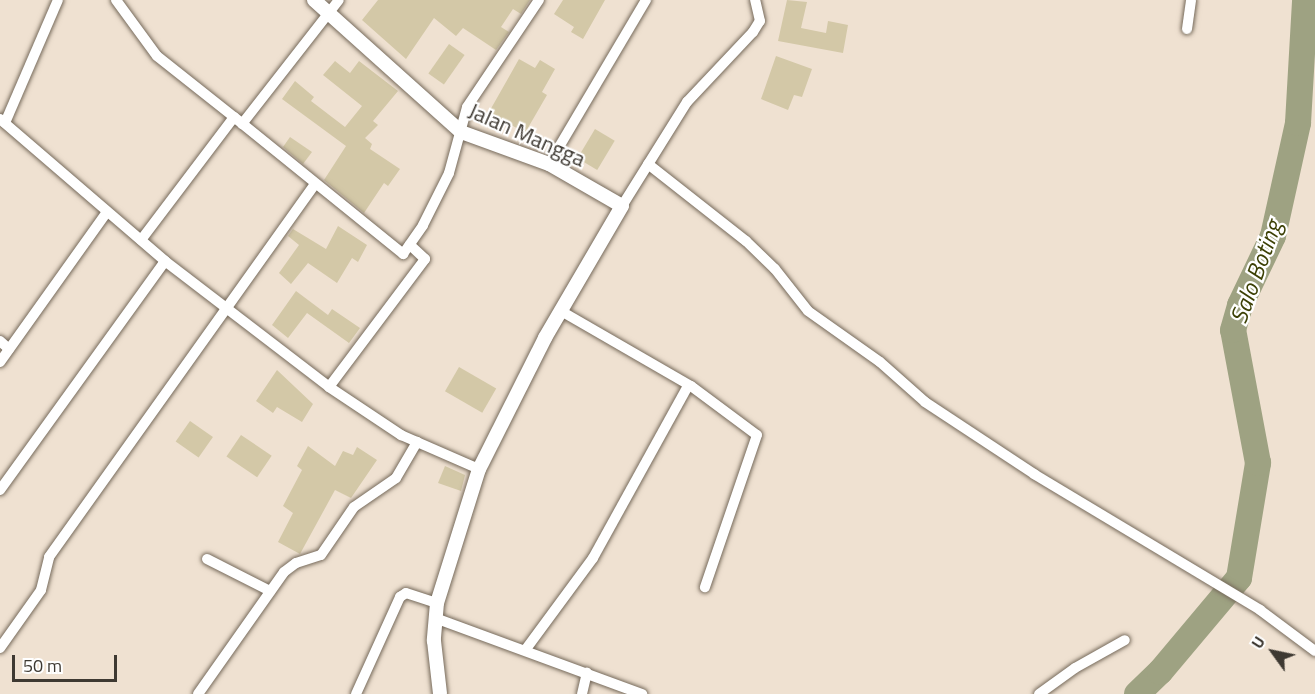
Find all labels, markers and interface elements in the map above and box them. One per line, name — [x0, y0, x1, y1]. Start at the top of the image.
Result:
street label: Jalan Mangga — [464, 98, 590, 172]
water label: Salo Boting — [1224, 217, 1288, 327]
north arrow — [1243, 622, 1303, 682]
text: U — [1245, 631, 1271, 653]
scale bar — [15, 643, 120, 681]
text: 50 m — [23, 652, 62, 679]

